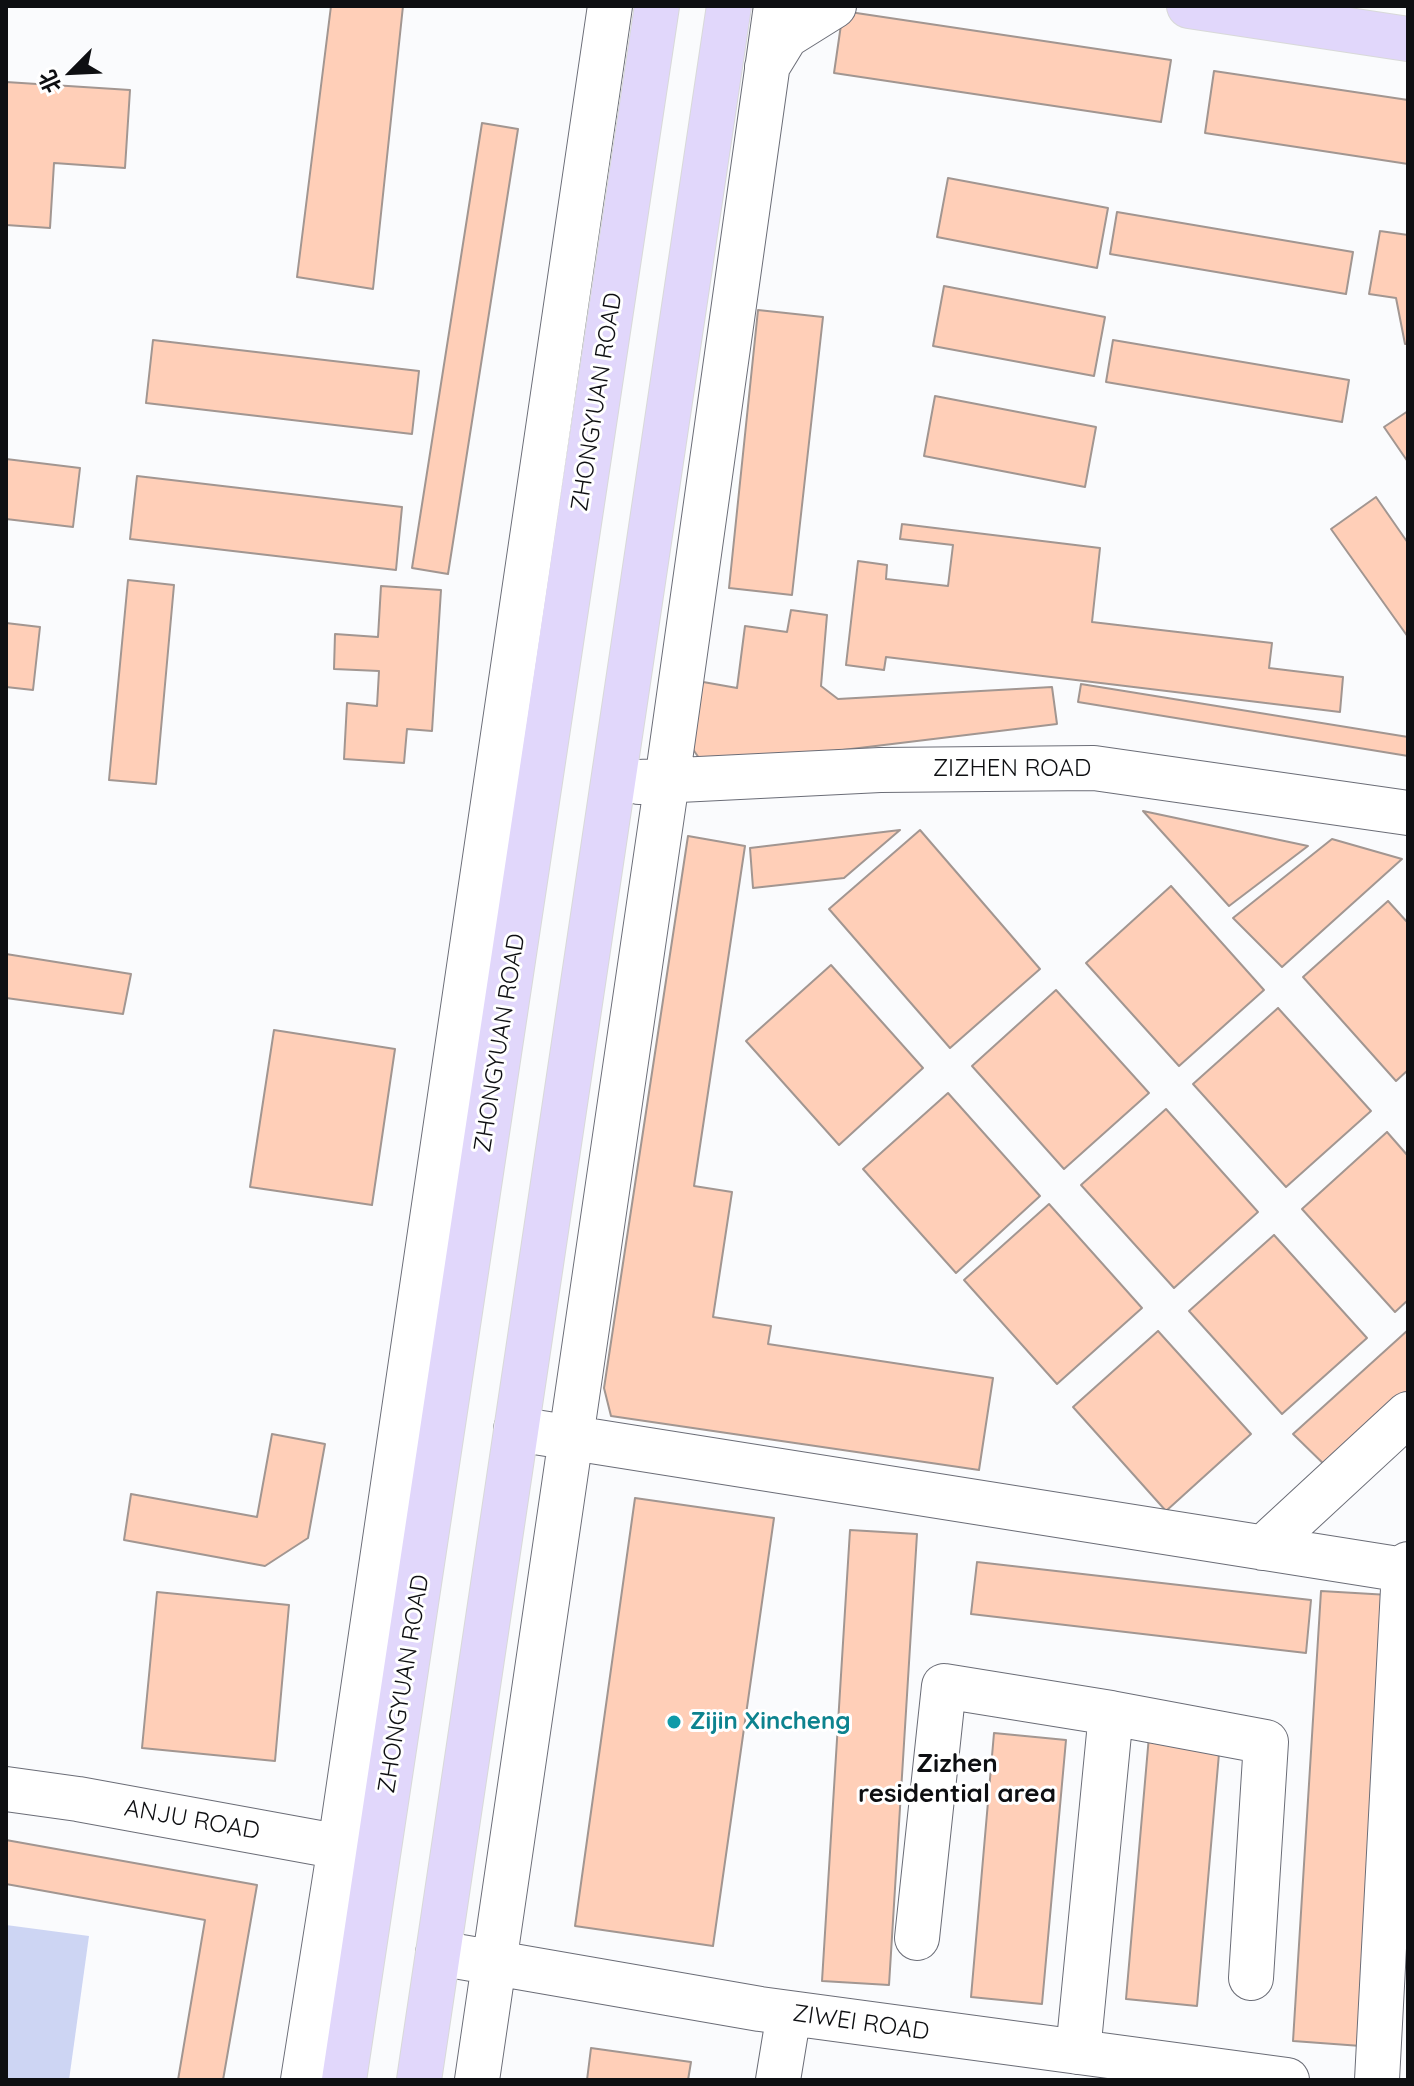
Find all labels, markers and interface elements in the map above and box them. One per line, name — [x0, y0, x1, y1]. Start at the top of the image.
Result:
north arrow — [32, 32, 112, 112]
text: 北 — [33, 66, 67, 98]
street label: ZHONGYUAN ROAD — [565, 291, 629, 513]
street label: ZIZHEN ROAD — [933, 755, 1091, 783]
street label: ZHONGYUAN ROAD — [468, 932, 532, 1154]
street label: ZHONGYUAN ROAD — [372, 1573, 436, 1795]
place label: Zijin Xincheng — [690, 1708, 851, 1736]
marker: Zijin Xincheng — [665, 1713, 683, 1731]
district label: Zizhen residential area — [858, 1748, 1056, 1810]
street label: ANJU ROAD — [122, 1794, 262, 1846]
street label: ZIWEI ROAD — [791, 1999, 931, 2047]

